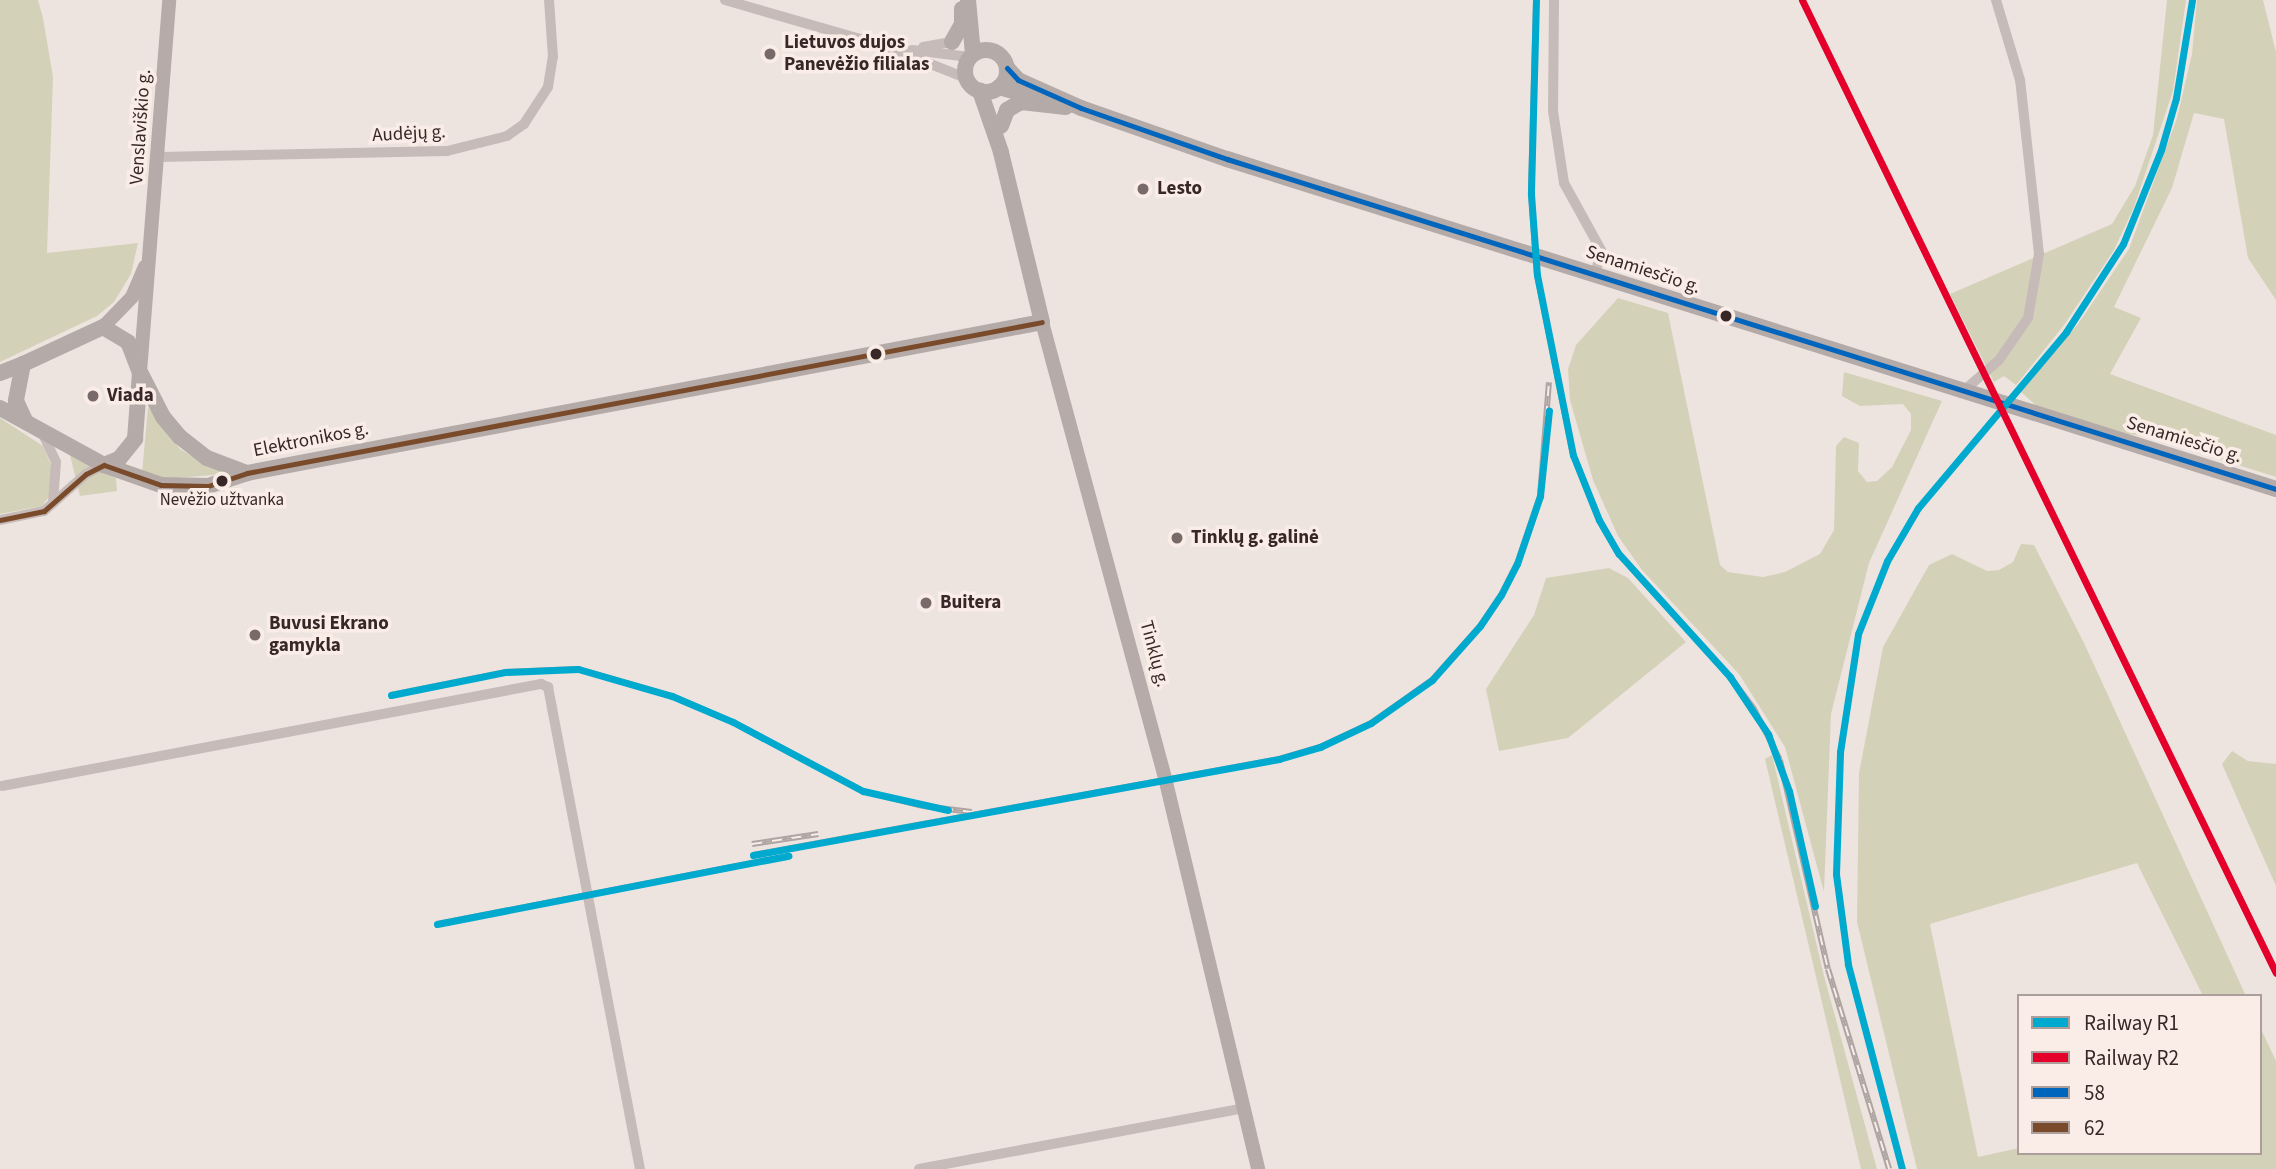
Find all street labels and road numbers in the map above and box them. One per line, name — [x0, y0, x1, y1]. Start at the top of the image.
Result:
street label: Venslaviškio g. — [126, 68, 156, 186]
street label: Audėjų g. — [372, 121, 446, 147]
street label: Senamiesčio g. — [1583, 241, 1703, 299]
street label: Senamiesčio g. — [2124, 412, 2244, 468]
street label: Elektronikos g. — [251, 418, 371, 462]
street label: Tinklų g. — [1134, 618, 1174, 690]

